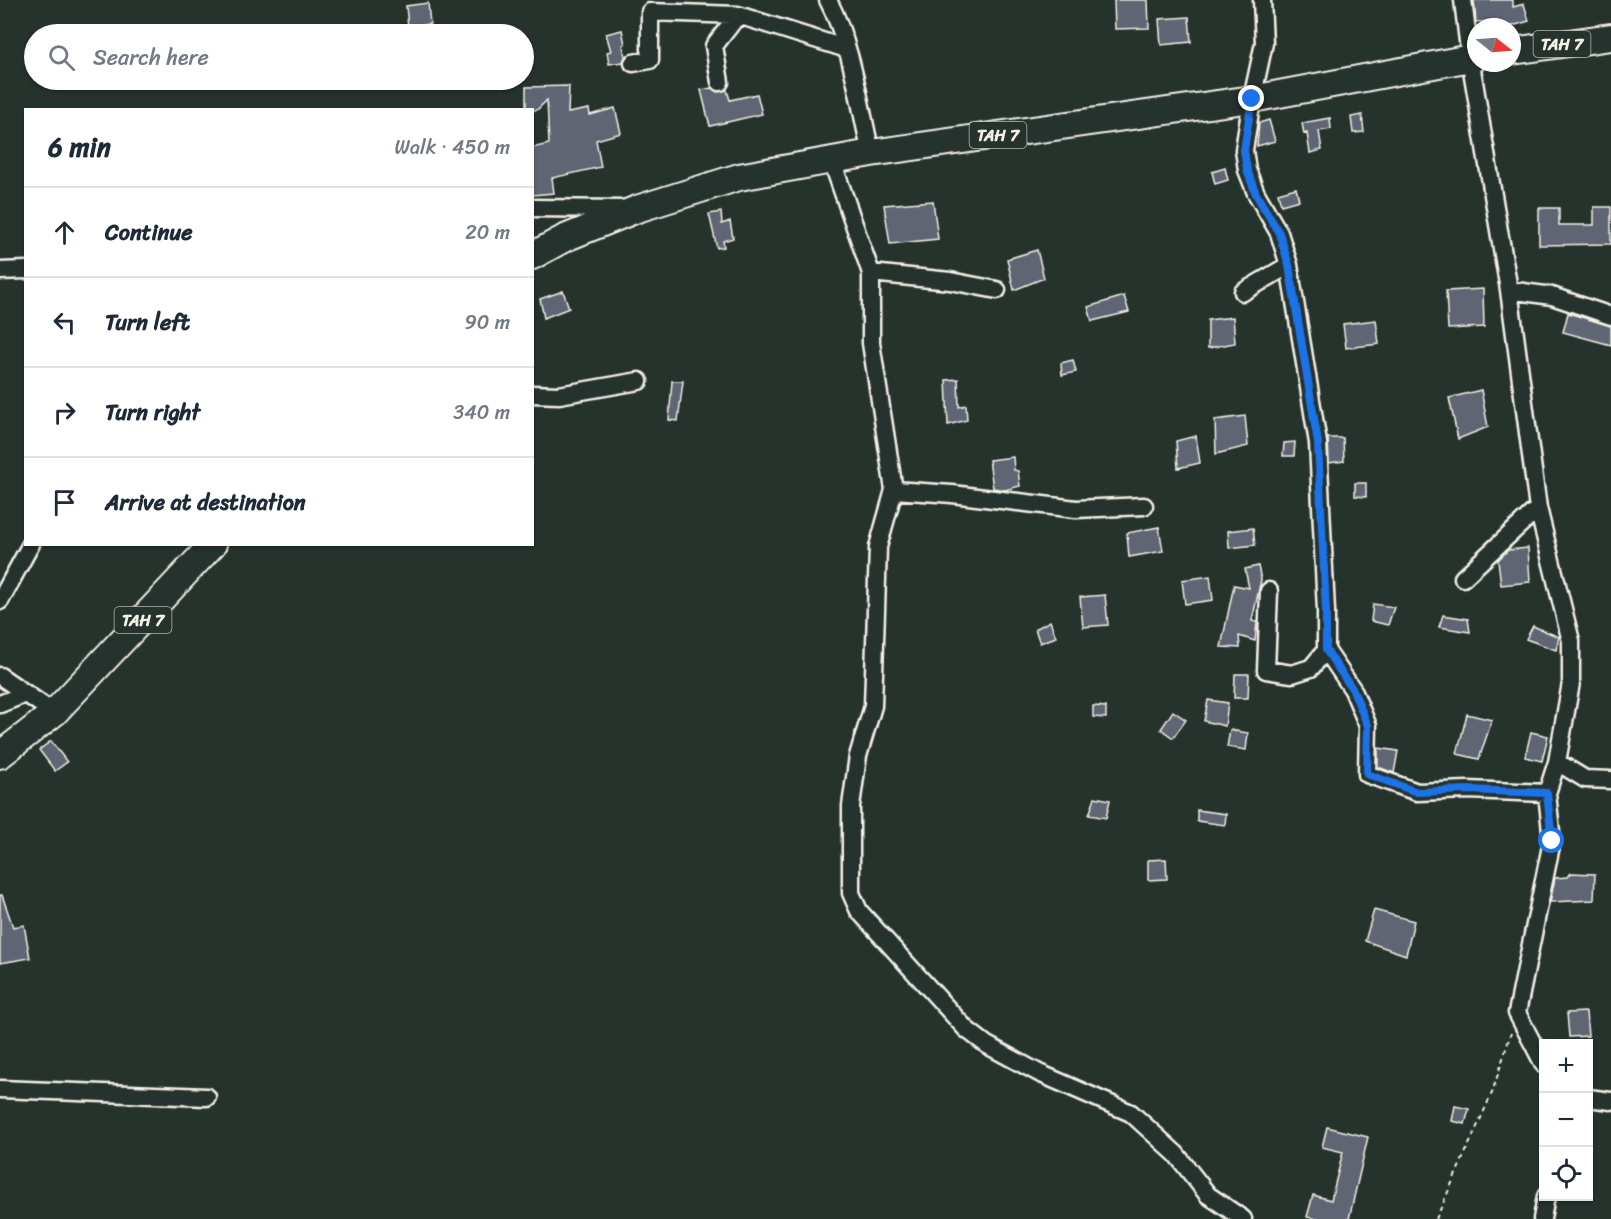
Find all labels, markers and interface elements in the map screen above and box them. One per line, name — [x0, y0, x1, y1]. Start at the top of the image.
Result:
north arrow — [1467, 18, 1521, 72]
search box — [24, 24, 534, 90]
road number: TAH 7 — [1534, 31, 1590, 57]
text: Search here — [93, 38, 209, 77]
icon: search — [45, 41, 78, 74]
route end — [1238, 85, 1264, 111]
road number: TAH 7 — [970, 122, 1026, 148]
text: 6 min — [48, 124, 111, 170]
text: Walk · 450 m — [395, 130, 510, 165]
text: Continue — [105, 213, 193, 252]
text: 20 m — [465, 215, 510, 250]
icon: ahead — [48, 216, 81, 249]
text: Turn left — [105, 303, 190, 342]
text: 90 m — [465, 305, 510, 340]
icon: left — [48, 306, 81, 339]
text: Turn right — [105, 393, 200, 432]
text: 340 m — [453, 395, 510, 430]
icon: right — [48, 396, 81, 429]
text: Arrive at destination — [105, 483, 306, 522]
icon: arrive — [48, 486, 81, 519]
road number: TAH 7 — [114, 607, 172, 633]
route start — [1538, 827, 1564, 853]
map controls — [1539, 1039, 1593, 1201]
button: + — [1539, 1039, 1593, 1093]
button: − — [1539, 1093, 1593, 1147]
button: locate — [1539, 1147, 1593, 1201]

